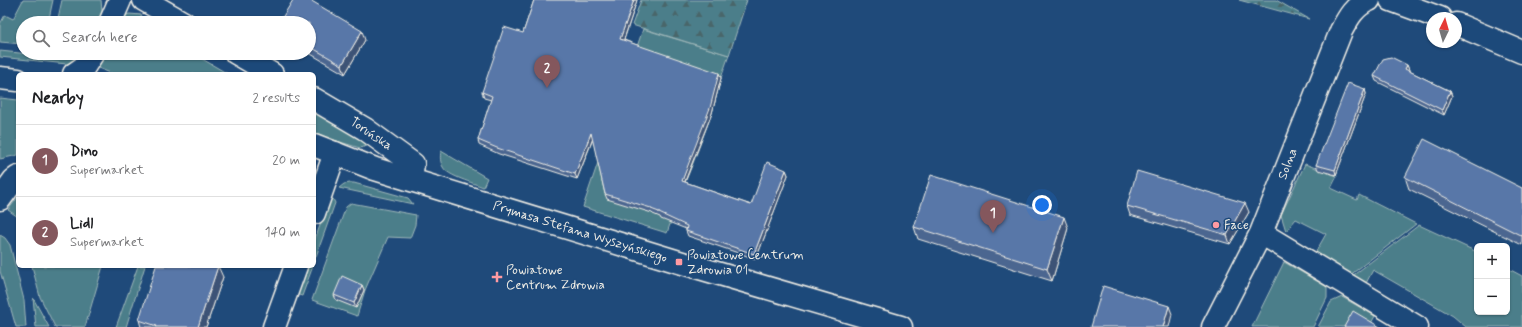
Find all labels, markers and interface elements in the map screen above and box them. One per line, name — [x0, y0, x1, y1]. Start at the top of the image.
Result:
north arrow — [1426, 12, 1462, 48]
search box — [16, 16, 316, 60]
icon: search — [30, 27, 52, 49]
text: Search here — [62, 28, 138, 48]
pin: 2 — [534, 55, 560, 88]
text: Nearby — [32, 87, 84, 109]
text: 2 results — [253, 90, 300, 107]
street label: Toruńska — [346, 114, 396, 155]
text: Dino — [70, 142, 98, 162]
street label: Solna — [1274, 146, 1302, 182]
text: 1 — [42, 152, 48, 169]
text: 20 m — [272, 152, 300, 169]
text: Supermarket — [70, 162, 144, 179]
your location — [1032, 195, 1052, 215]
street label: Prymasa Stefana Wyszyńskiego — [490, 197, 669, 268]
pin: 1 — [980, 200, 1006, 233]
text: Lidl — [70, 214, 93, 234]
place label: Face — [1224, 217, 1249, 234]
marker: Face — [1211, 220, 1221, 230]
text: 2 — [42, 224, 48, 241]
text: 140 m — [265, 224, 300, 241]
text: Supermarket — [70, 234, 144, 251]
map controls — [1474, 243, 1510, 315]
button: + — [1474, 243, 1510, 279]
place label: Powiatowe Centrum Zdrowia 01 — [687, 247, 804, 279]
marker: Powiatowe Centrum Zdrowia 01 — [674, 257, 684, 267]
place label: Powiatowe Centrum Zdrowia — [506, 262, 605, 294]
marker: Powiatowe Centrum Zdrowia — [491, 271, 503, 283]
button: − — [1474, 279, 1510, 315]

